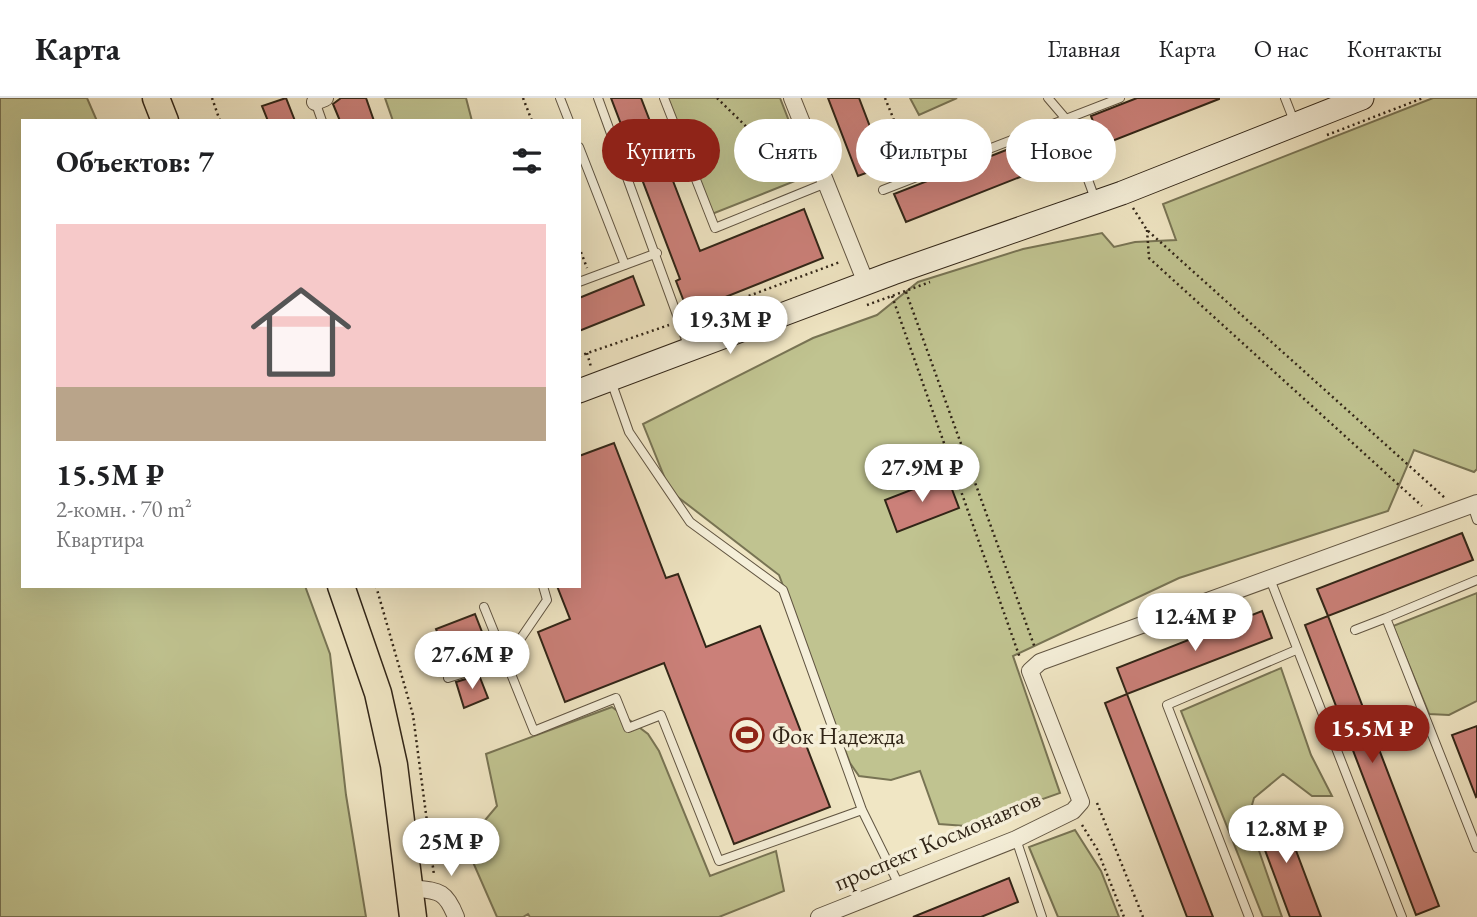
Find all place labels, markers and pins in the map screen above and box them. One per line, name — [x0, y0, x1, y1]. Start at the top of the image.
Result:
pin: 19.3M ₽ — [665, 296, 795, 356]
pin: 27.9M ₽ — [857, 444, 987, 504]
pin: 12.4M ₽ — [1130, 594, 1260, 653]
pin: 27.6M ₽ — [407, 632, 537, 691]
pin: 15.5M ₽ — [1307, 706, 1437, 765]
sports icon: Фок Надежда — [728, 716, 766, 754]
place label: Фок Надежда — [772, 720, 905, 751]
pin: 12.8M ₽ — [1221, 806, 1351, 865]
pin: 25M ₽ — [402, 818, 500, 878]

